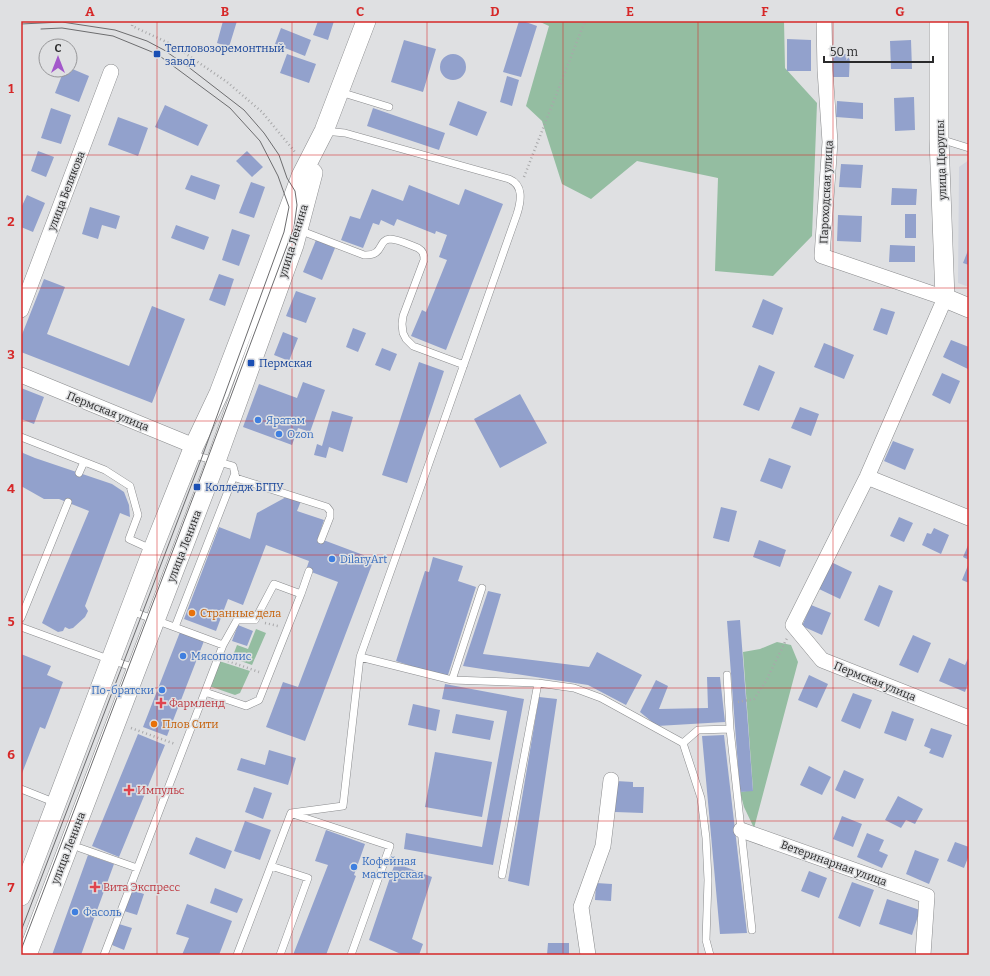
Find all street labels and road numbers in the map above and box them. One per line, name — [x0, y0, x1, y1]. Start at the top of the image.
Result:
street label: улица Цюрупы — [934, 119, 949, 201]
street label: Пароходская улица — [817, 140, 836, 244]
street label: улица Белякова — [45, 149, 88, 234]
street label: улица Ленина — [276, 203, 311, 280]
street label: Пермская улица — [65, 389, 151, 434]
street label: улица Ленина — [164, 508, 204, 585]
street label: Пермская улица — [832, 659, 918, 704]
street label: улица Ленина — [48, 810, 88, 887]
street label: Ветеринарная улица — [779, 838, 889, 889]

